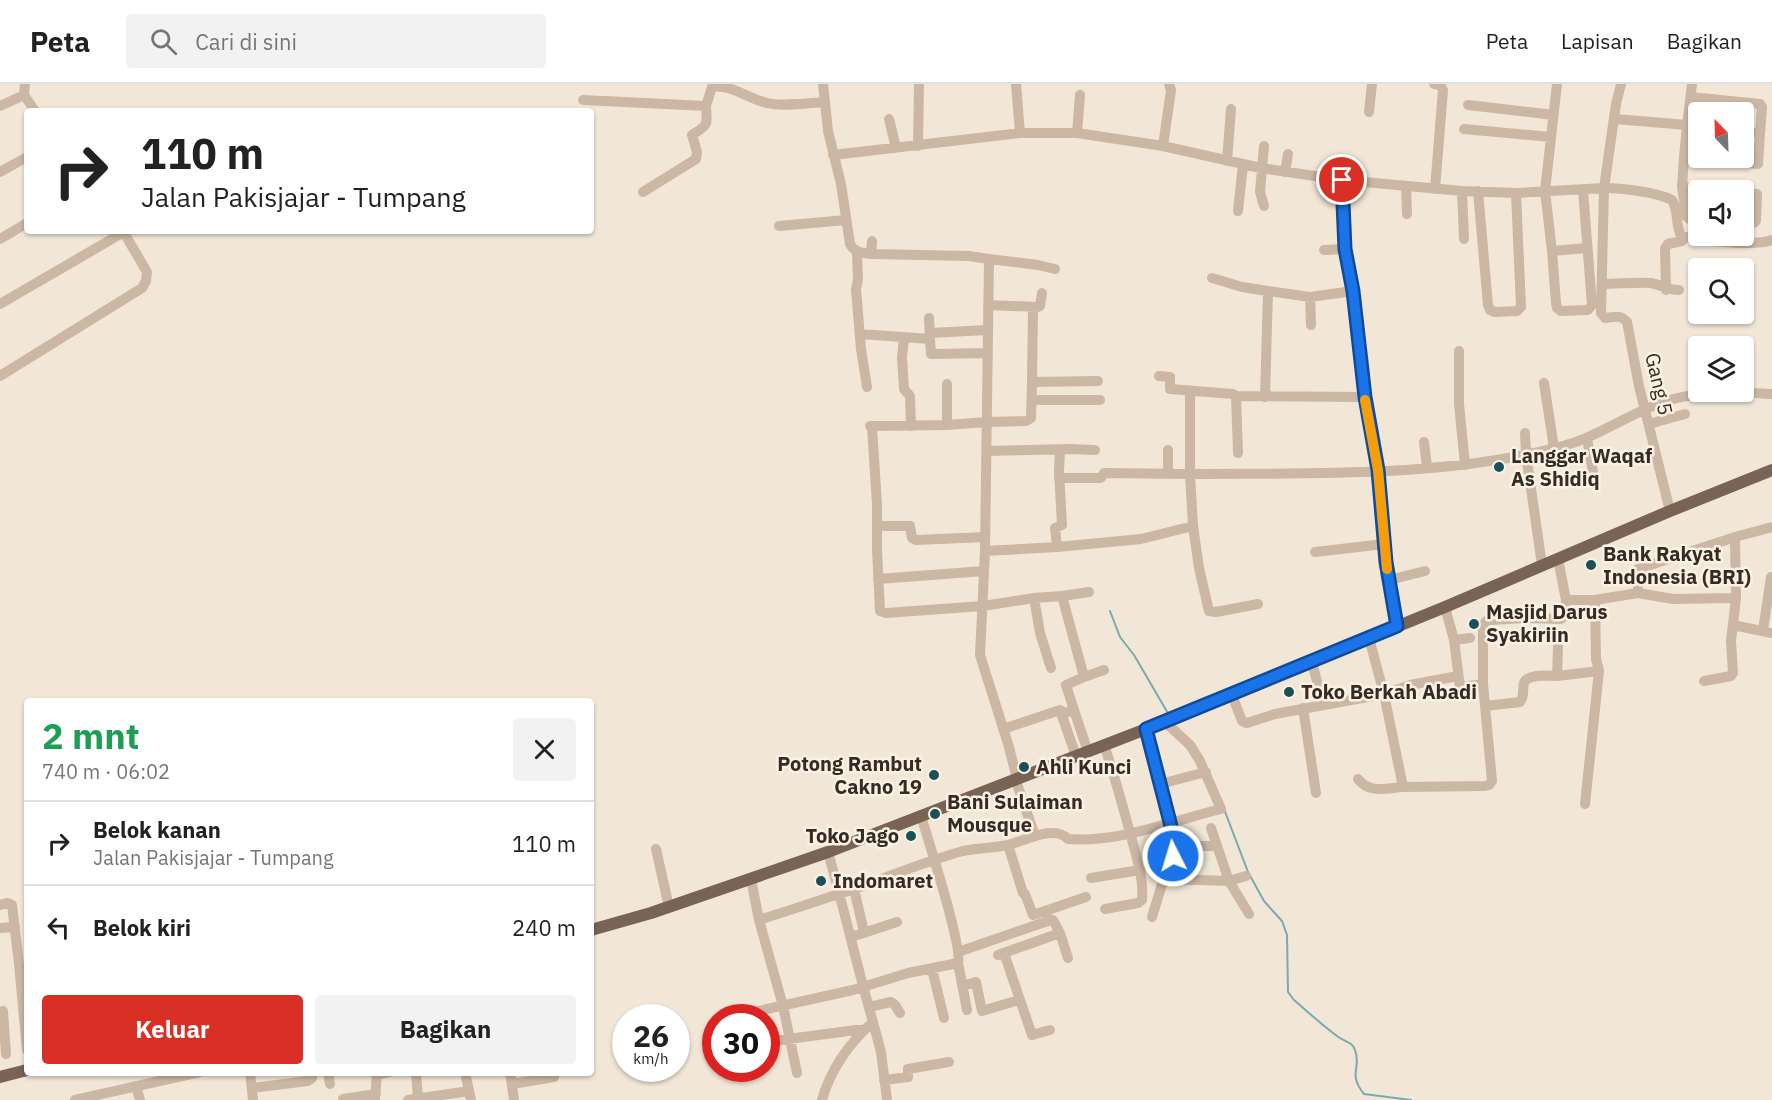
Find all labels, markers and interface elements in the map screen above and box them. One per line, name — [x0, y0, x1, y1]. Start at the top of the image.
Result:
search box — [126, 14, 546, 68]
text: Peta — [30, 23, 90, 60]
icon: search — [147, 25, 180, 58]
text: Cari di sini — [195, 27, 297, 56]
text: Peta — [1486, 27, 1528, 55]
text: Lapisan — [1561, 27, 1634, 55]
text: Bagikan — [1667, 27, 1742, 55]
north arrow — [1688, 102, 1754, 168]
map controls — [1688, 102, 1754, 402]
text: 110 m — [141, 126, 264, 181]
icon: right — [42, 132, 120, 210]
pin — [1316, 154, 1367, 205]
icon: arrive — [1325, 163, 1358, 196]
text: Jalan Pakisjajar - Tumpang — [141, 179, 466, 214]
button: sound — [1688, 180, 1754, 246]
button: search — [1688, 258, 1754, 324]
button: layers — [1688, 336, 1754, 402]
street label: Gang 5 — [1639, 350, 1680, 418]
place label: Langgar Waqaf As Shidiq — [1511, 442, 1652, 492]
marker: Langgar Waqaf As Shidiq — [1492, 460, 1506, 474]
place label: Bank Rakyat Indonesia (BRI) — [1603, 540, 1751, 590]
marker: Bank Rakyat Indonesia (BRI) — [1584, 558, 1598, 572]
place label: Masjid Darus Syakiriin — [1486, 598, 1608, 648]
marker: Masjid Darus Syakiriin — [1467, 617, 1481, 631]
place label: Toko Berkah Abadi — [1301, 678, 1477, 705]
marker: Toko Berkah Abadi — [1282, 685, 1296, 699]
text: 2 mnt — [42, 712, 140, 759]
button: close — [513, 718, 576, 781]
place label: Potong Rambut Cakno 19 — [777, 750, 922, 800]
place label: Ahli Kunci — [1036, 753, 1132, 780]
text: 740 m · 06:02 — [42, 758, 170, 785]
marker: Ahli Kunci — [1017, 760, 1031, 774]
marker: Potong Rambut Cakno 19 — [927, 768, 941, 782]
place label: Bani Sulaiman Mousque — [947, 788, 1083, 838]
marker: Bani Sulaiman Mousque — [928, 807, 942, 821]
text: Belok kanan — [93, 815, 221, 844]
place label: Toko Jago — [806, 822, 899, 849]
position arrow — [1141, 824, 1205, 888]
icon: right — [42, 827, 75, 860]
text: 110 m — [512, 829, 576, 858]
marker: Toko Jago — [904, 829, 918, 843]
text: Jalan Pakisjajar - Tumpang — [93, 844, 334, 871]
place label: Indomaret — [833, 867, 933, 894]
marker: Indomaret — [814, 874, 828, 888]
icon: left — [42, 911, 75, 944]
text: Belok kiri — [93, 913, 191, 942]
text: 240 m — [512, 913, 576, 942]
button: Keluar — [42, 995, 303, 1064]
button: Bagikan — [315, 995, 576, 1064]
speed limit sign: 30 — [702, 1004, 780, 1082]
text: 26 — [633, 1016, 669, 1055]
text: km/h — [633, 1049, 669, 1068]

